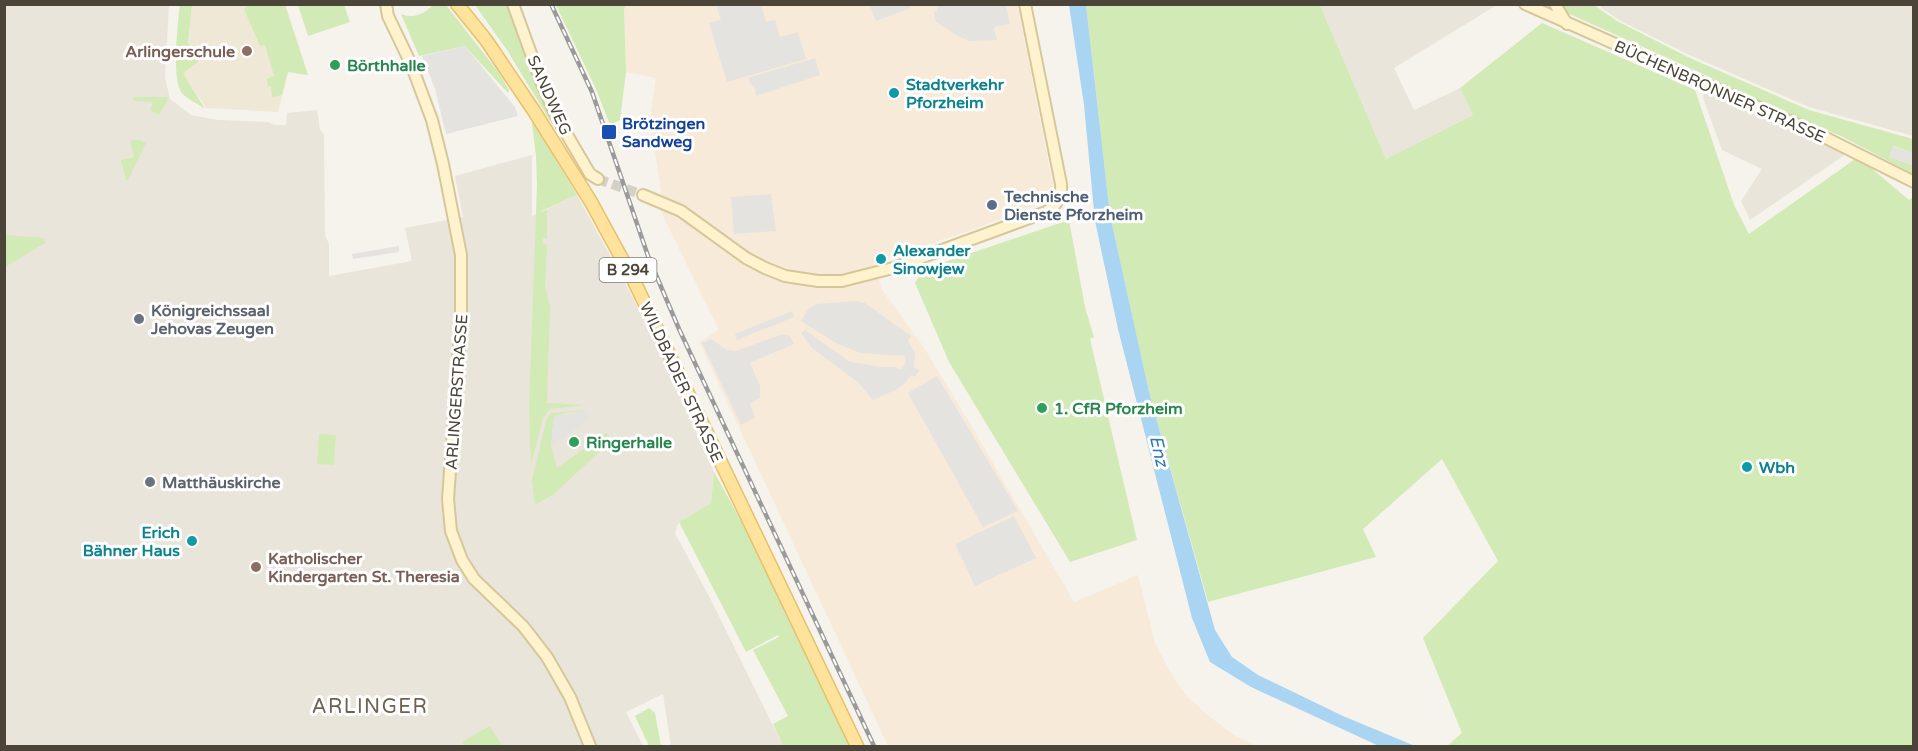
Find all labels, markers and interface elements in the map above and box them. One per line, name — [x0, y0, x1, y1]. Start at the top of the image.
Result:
street label: BÜCHENBRONNER STRASSE — [1611, 36, 1828, 148]
place label: Arlingerschule — [125, 42, 235, 62]
marker: Arlingerschule — [240, 44, 254, 58]
street label: SANDWEG — [523, 52, 576, 138]
place label: Börthhalle — [347, 56, 425, 76]
marker: Börthhalle — [328, 58, 342, 72]
place label: Stadtverkehr Pforzheim — [906, 75, 1005, 113]
marker: Stadtverkehr Pforzheim — [887, 86, 901, 100]
place label: Brötzingen Sandweg — [622, 114, 705, 152]
marker: Brötzingen Sandweg — [600, 123, 618, 141]
place label: Technische Dienste Pforzheim — [1003, 187, 1143, 225]
marker: Technische Dienste Pforzheim — [985, 198, 999, 212]
place label: Alexander Sinowjew — [893, 241, 971, 279]
marker: Alexander Sinowjew — [874, 252, 888, 266]
road number: B 294 — [600, 258, 656, 282]
street label: WILDBADER STRASSE — [635, 299, 727, 466]
place label: Königreichssaal Jehovas Zeugen — [150, 301, 274, 339]
marker: Königreichssaal Jehovas Zeugen — [132, 312, 146, 326]
street label: ARLINGERSTRASSE — [442, 314, 472, 471]
place label: 1. CfR Pforzheim — [1054, 399, 1183, 419]
marker: 1. CfR Pforzheim — [1035, 401, 1049, 415]
place label: Ringerhalle — [586, 433, 672, 453]
water label: Enz — [1145, 433, 1174, 471]
marker: Ringerhalle — [567, 435, 581, 449]
place label: Wbh — [1759, 458, 1795, 478]
marker: Wbh — [1740, 460, 1754, 474]
place label: Matthäuskirche — [162, 473, 281, 493]
marker: Matthäuskirche — [143, 475, 157, 489]
place label: Erich Bähner Haus — [83, 523, 180, 561]
marker: Erich Bähner Haus — [185, 534, 199, 548]
place label: Katholischer Kindergarten St. Theresia — [268, 549, 460, 587]
marker: Katholischer Kindergarten St. Theresia — [249, 560, 263, 574]
district label: ARLINGER — [312, 695, 428, 719]

